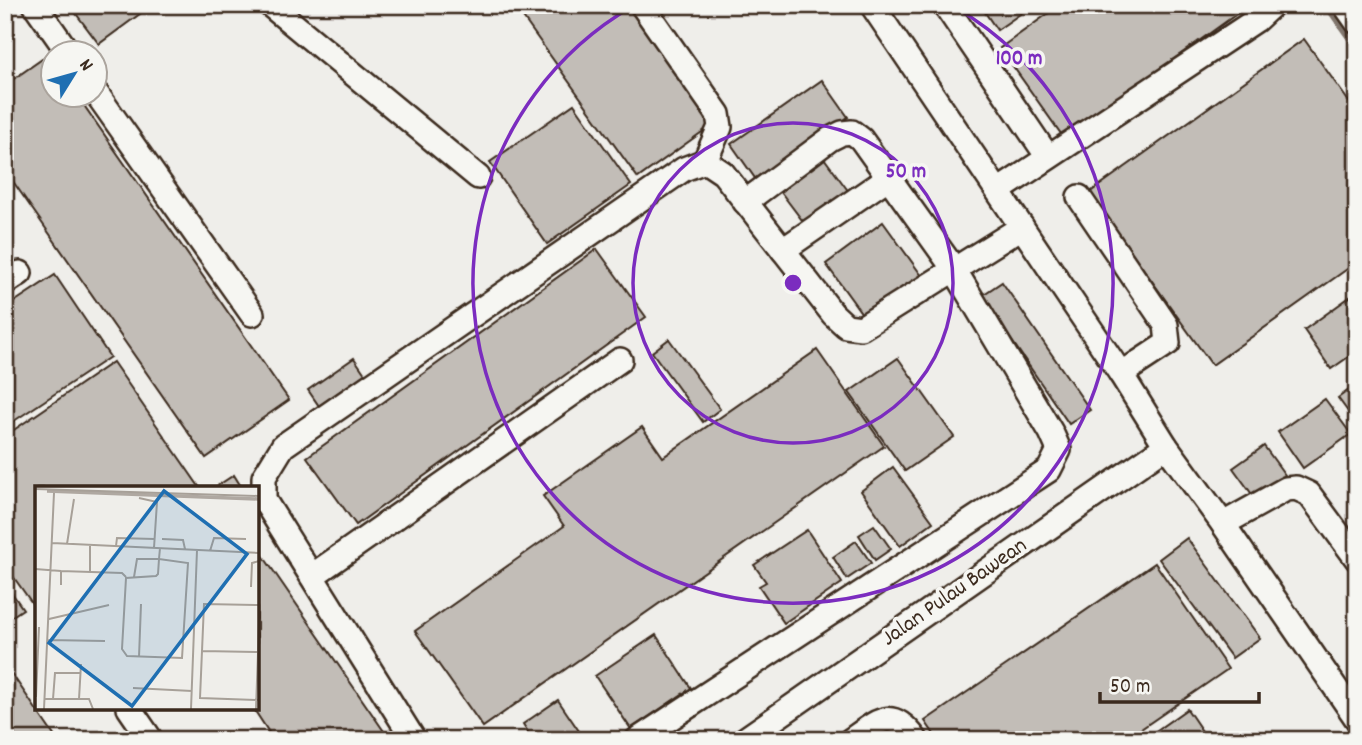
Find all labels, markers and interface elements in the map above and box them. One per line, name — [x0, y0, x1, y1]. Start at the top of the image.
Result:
north arrow — [38, 38, 108, 108]
text: 100 m — [996, 45, 1042, 75]
text: N — [71, 54, 98, 78]
text: 50 m — [886, 158, 926, 188]
centre of rings — [781, 271, 805, 295]
inset map — [35, 486, 259, 710]
street label: Jalan Pulau Bawean — [875, 530, 1035, 656]
scale bar — [1100, 661, 1259, 705]
text: 50 m — [1110, 673, 1150, 703]

